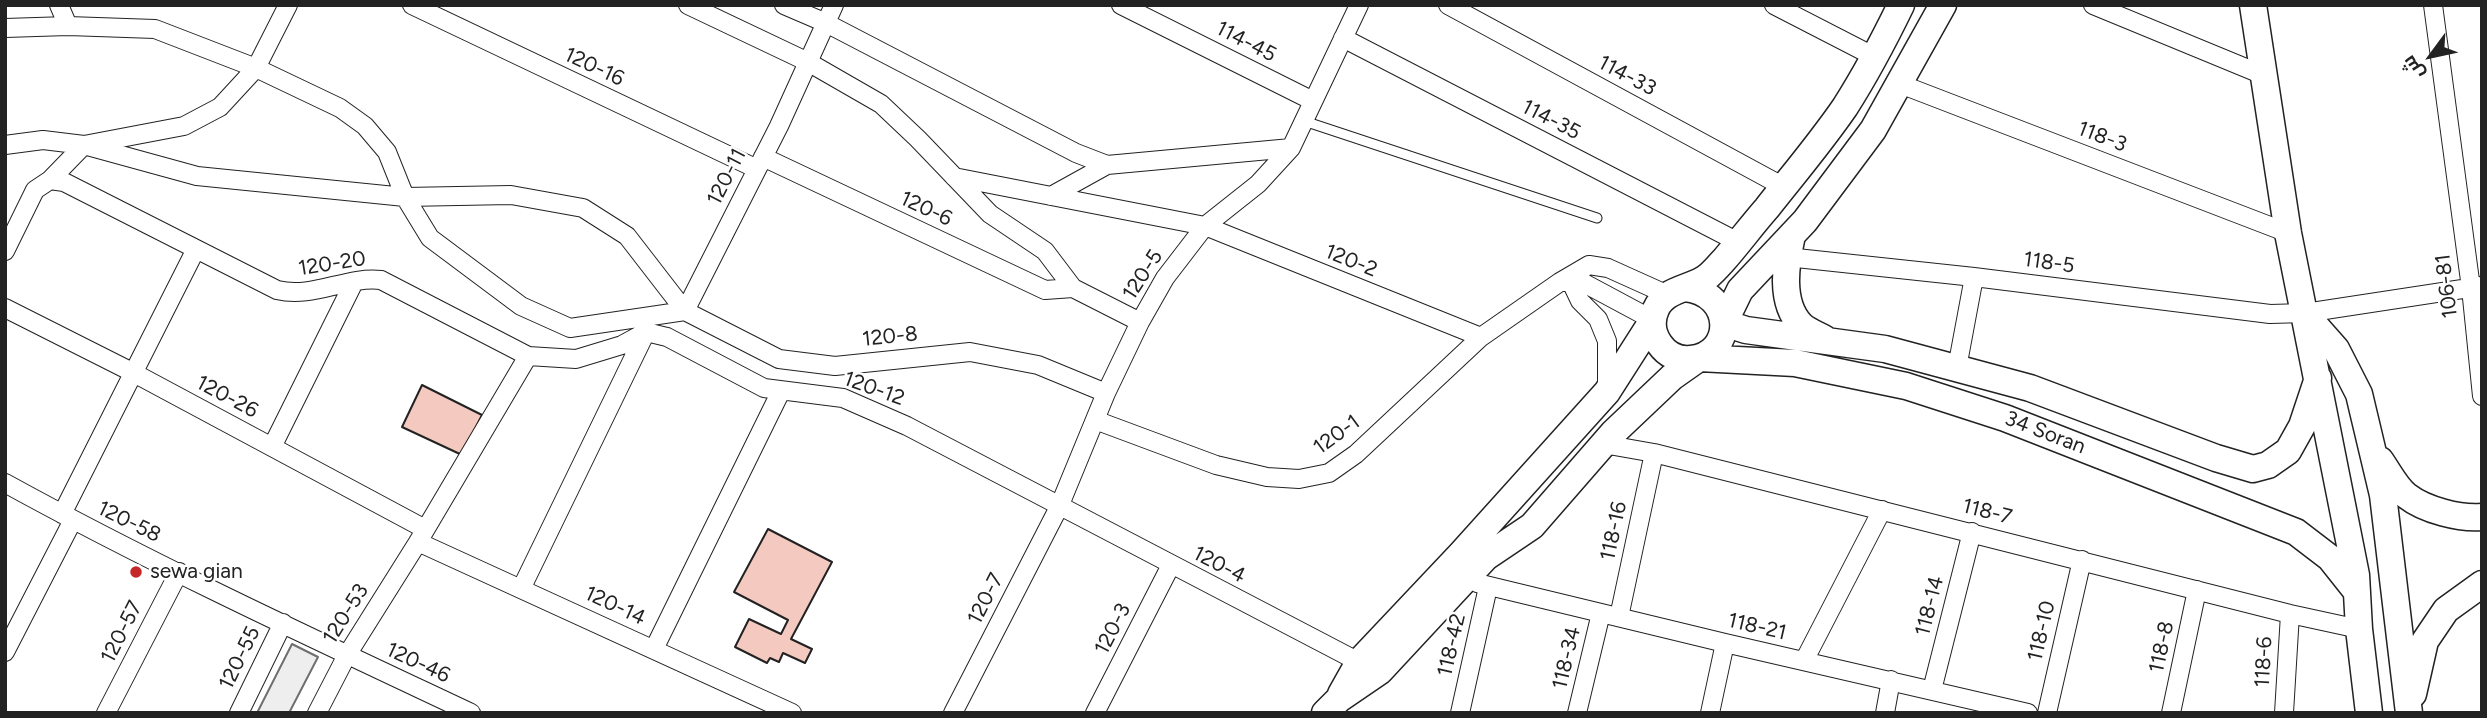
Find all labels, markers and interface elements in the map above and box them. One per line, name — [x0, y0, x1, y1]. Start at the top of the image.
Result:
street label: 114-45 — [1212, 16, 1280, 68]
north arrow — [2396, 21, 2466, 91]
street label: 120-16 — [560, 42, 628, 92]
street label: 114-33 — [1594, 50, 1660, 102]
text: ش — [2397, 51, 2429, 84]
street label: 114-35 — [1517, 95, 1585, 145]
street label: 118-3 — [2074, 116, 2130, 158]
street label: 120-11 — [702, 145, 752, 209]
street label: 120-6 — [896, 186, 956, 232]
street label: 120-2 — [1321, 239, 1381, 283]
street label: 120-5 — [1118, 245, 1168, 305]
street label: 120-20 — [297, 246, 367, 282]
street label: 118-5 — [2022, 247, 2076, 279]
street label: 106-81 — [2431, 253, 2463, 319]
street label: 120-8 — [861, 322, 919, 352]
street label: 120-12 — [840, 366, 908, 412]
street label: 120-26 — [192, 370, 262, 424]
street label: 34 Soran — [2001, 406, 2089, 460]
street label: 120-1 — [1309, 410, 1365, 460]
street label: 118-7 — [1960, 494, 2014, 530]
street label: 120-58 — [93, 496, 165, 548]
street label: 118-16 — [1595, 499, 1633, 563]
street label: 120-4 — [1188, 541, 1250, 589]
place label: sewa gian — [150, 559, 243, 585]
marker: sewa gian — [128, 564, 144, 580]
street label: 120-7 — [963, 569, 1009, 629]
street label: 118-14 — [1910, 573, 1950, 639]
street label: 120-53 — [318, 579, 374, 649]
street label: 120-14 — [581, 581, 649, 631]
street label: 120-57 — [96, 597, 148, 667]
street label: 118-10 — [2023, 598, 2061, 664]
street label: 120-3 — [1090, 599, 1136, 659]
street label: 118-21 — [1725, 608, 1789, 646]
street label: 118-42 — [1433, 611, 1471, 679]
street label: 118-8 — [2144, 619, 2180, 675]
street label: 120-55 — [214, 622, 266, 694]
street label: 118-34 — [1548, 624, 1586, 692]
street label: 118-6 — [2250, 636, 2278, 688]
street label: 120-46 — [382, 637, 454, 689]

